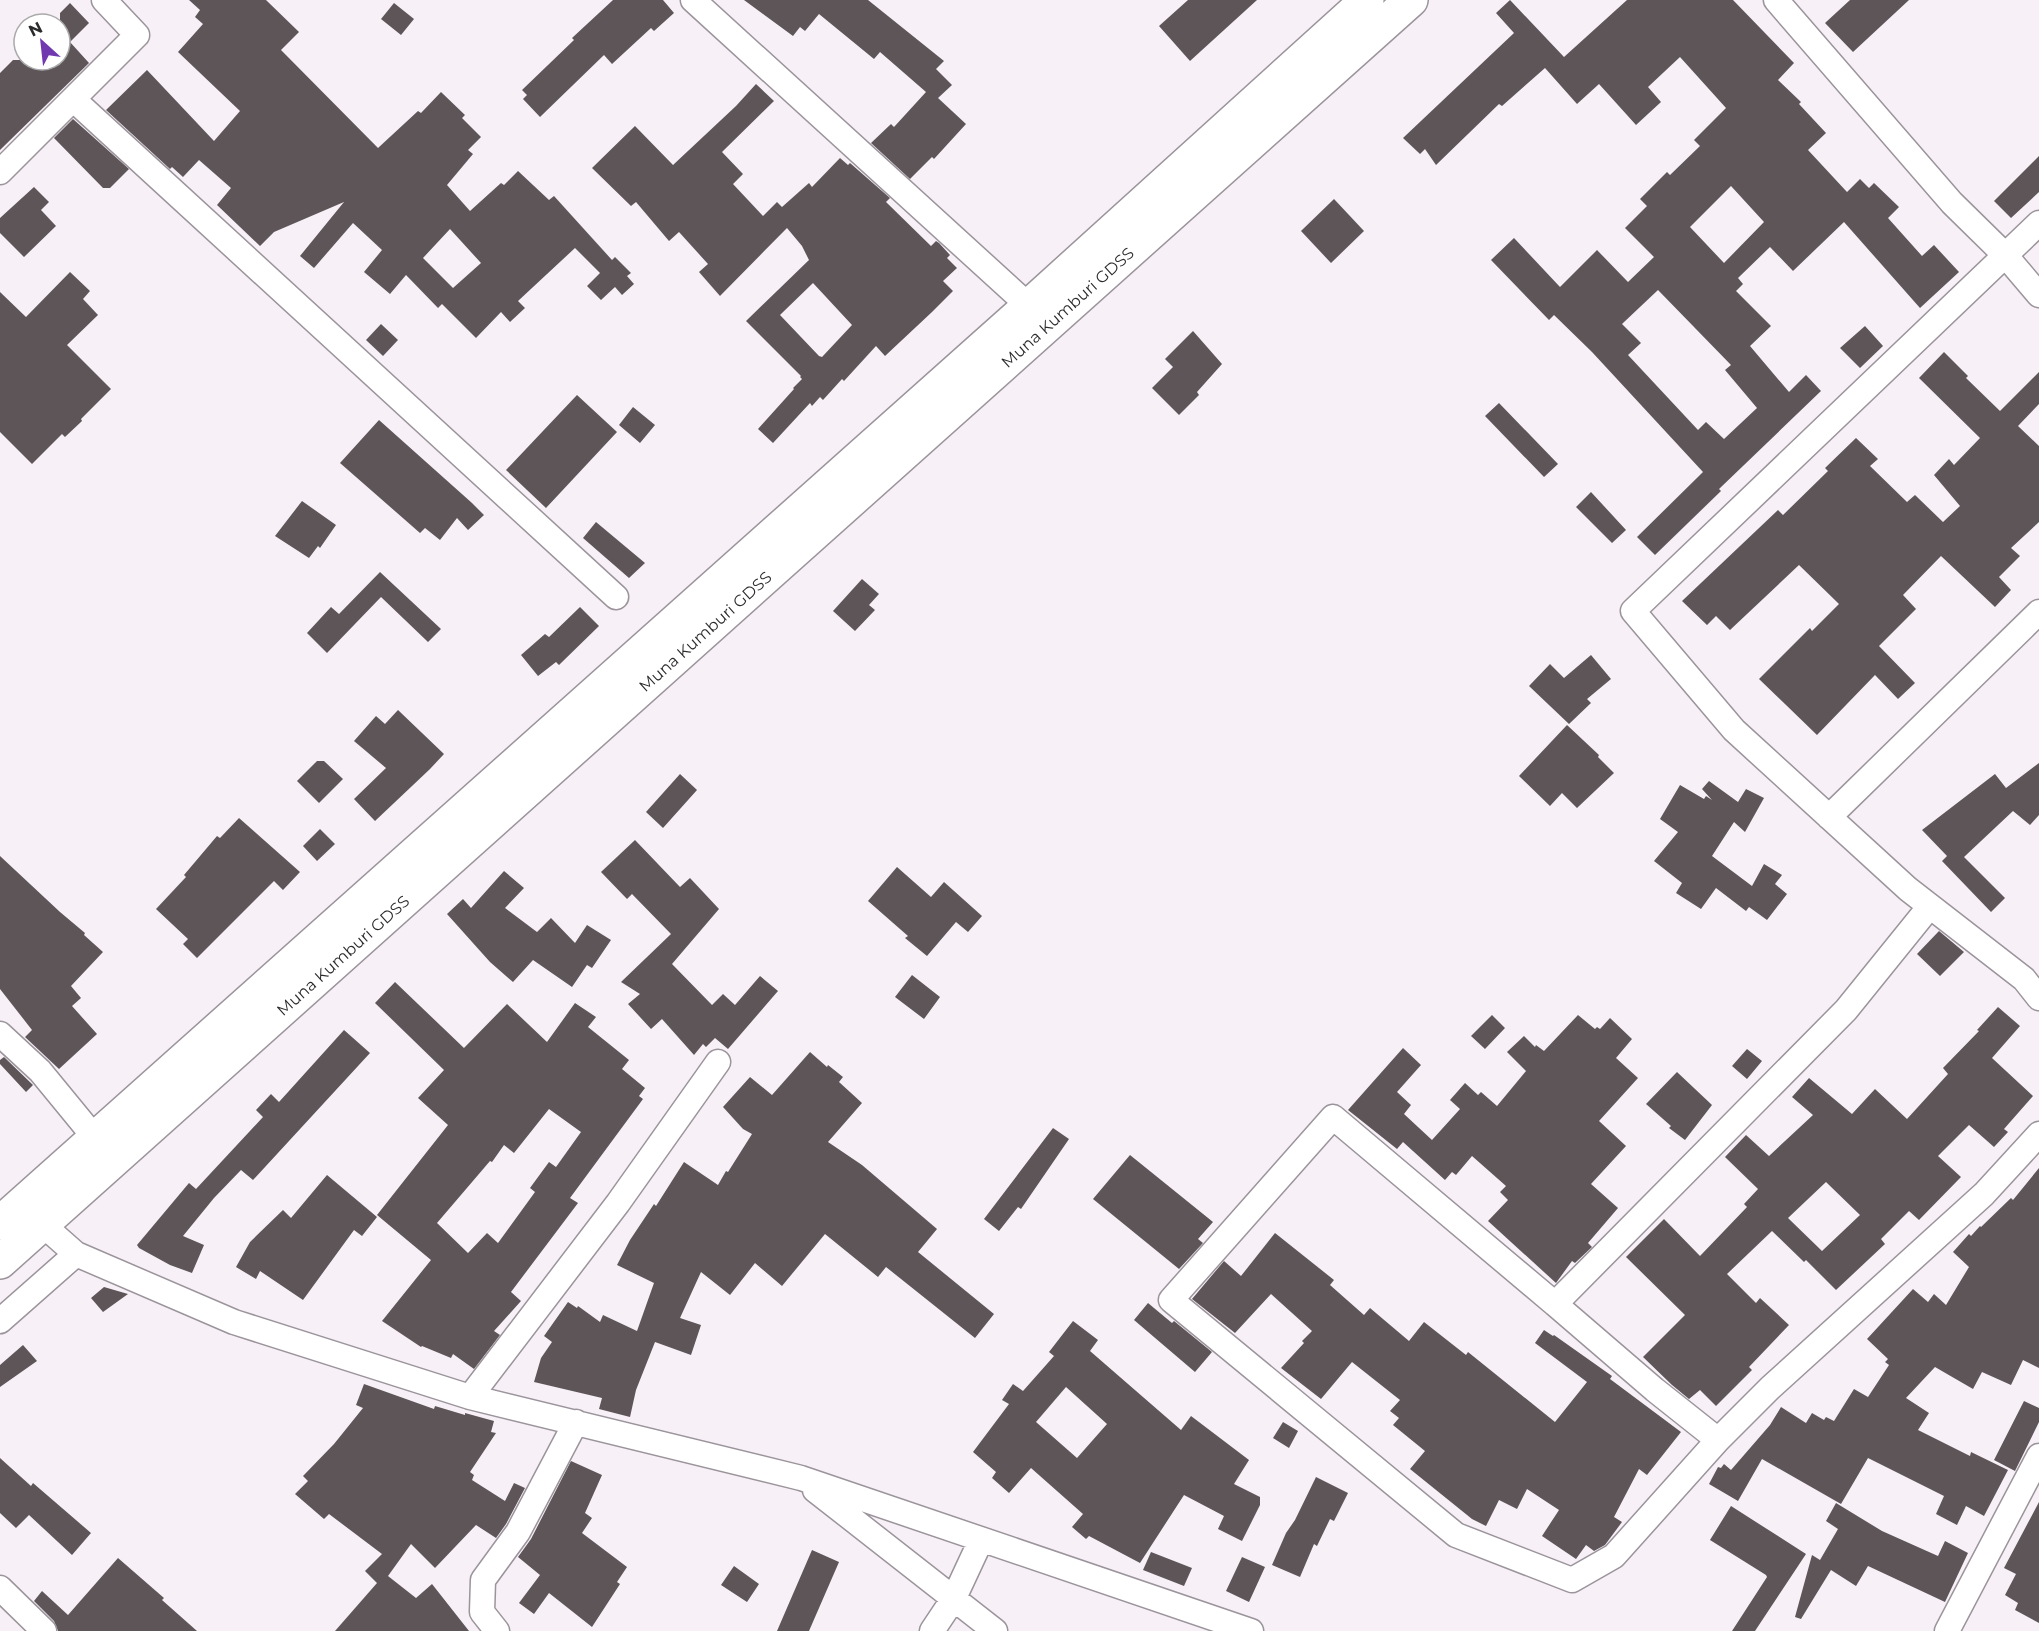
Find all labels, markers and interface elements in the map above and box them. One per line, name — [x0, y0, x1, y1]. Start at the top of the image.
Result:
north arrow — [12, 12, 72, 72]
text: N — [25, 18, 45, 40]
street label: Muna Kumburi GDSS — [998, 244, 1138, 372]
street label: Muna Kumburi GDSS — [635, 568, 776, 696]
street label: Muna Kumburi GDSS — [273, 892, 413, 1020]

